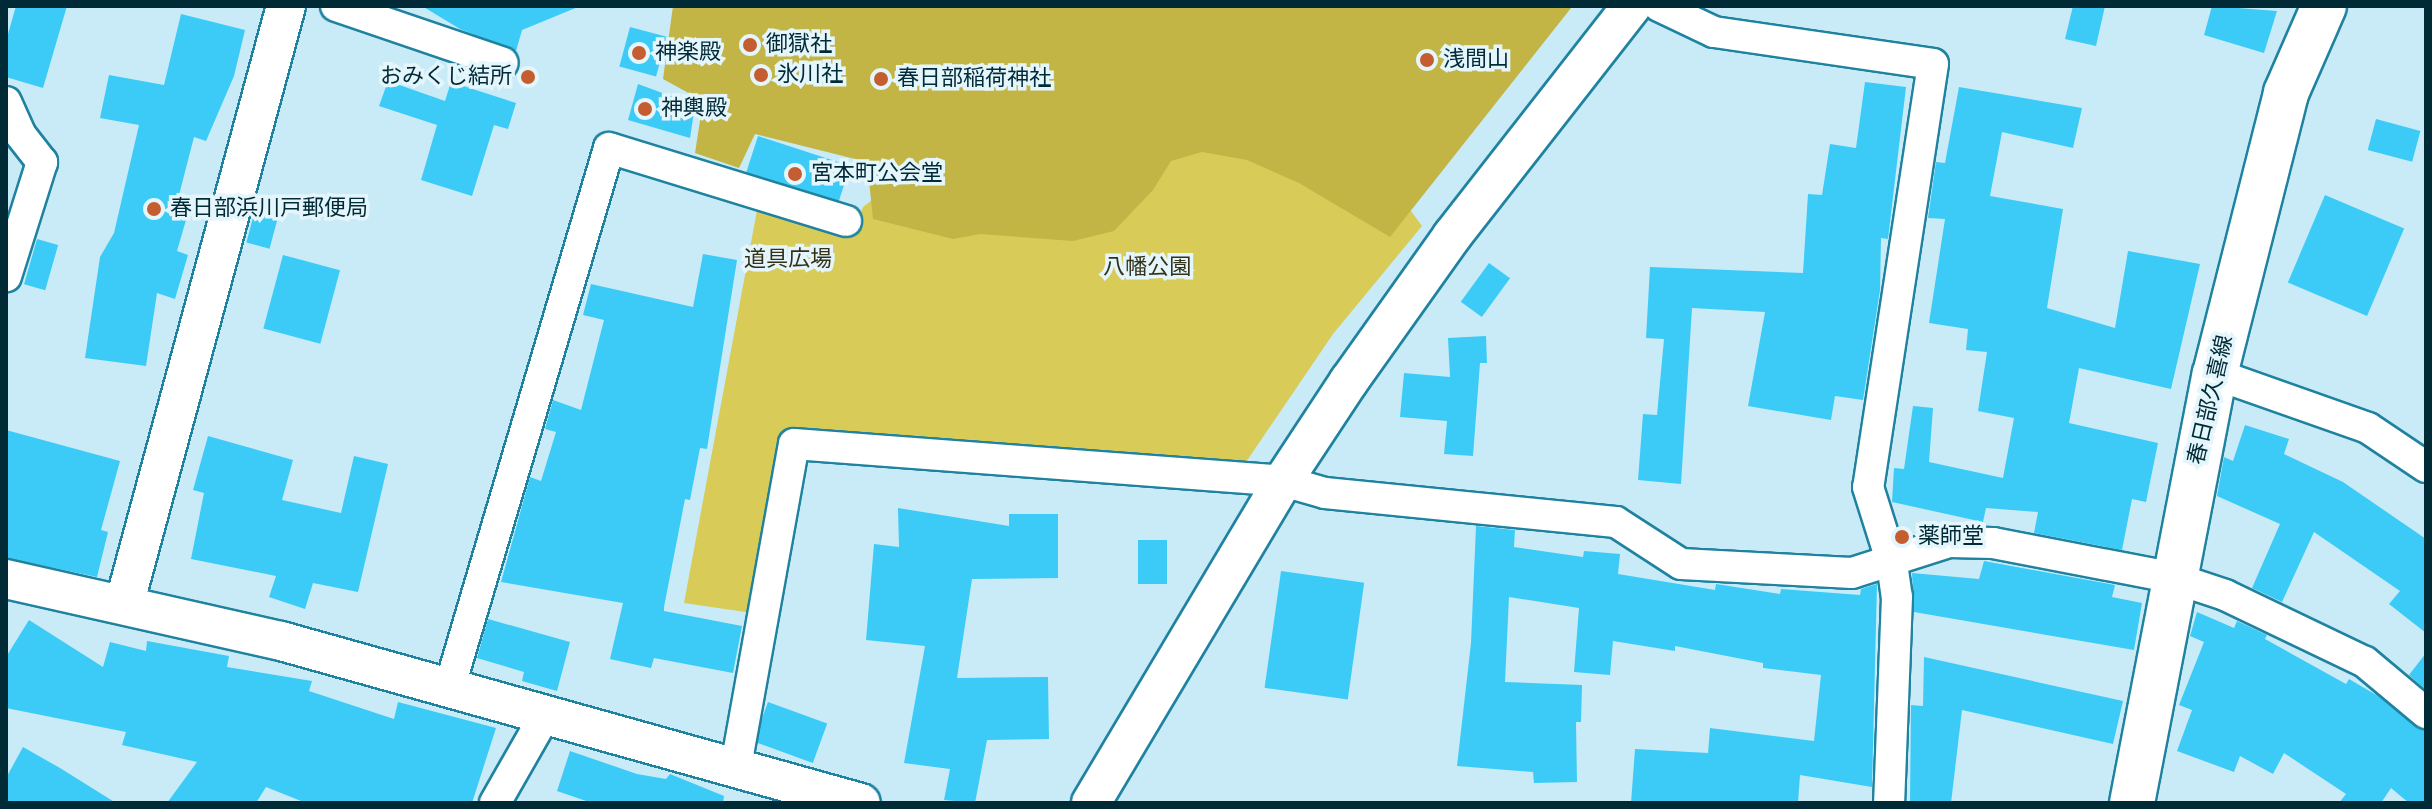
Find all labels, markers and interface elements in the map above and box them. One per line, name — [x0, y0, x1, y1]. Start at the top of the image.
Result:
place label: 御獄社 — [766, 32, 832, 58]
marker: 御獄社 — [741, 36, 759, 54]
place label: 神楽殿 — [655, 40, 721, 66]
marker: 神楽殿 — [630, 44, 648, 62]
place label: 浅間山 — [1443, 47, 1509, 73]
marker: 浅間山 — [1418, 51, 1436, 69]
place label: 氷川社 — [777, 62, 843, 88]
place label: おみくじ結所 — [380, 64, 512, 90]
marker: 氷川社 — [752, 66, 770, 84]
place label: 春日部稲荷神社 — [897, 66, 1051, 92]
marker: おみくじ結所 — [519, 68, 537, 86]
marker: 春日部稲荷神社 — [872, 70, 890, 88]
place label: 神輿殿 — [661, 96, 727, 122]
marker: 神輿殿 — [636, 100, 654, 118]
place label: 宮本町公会堂 — [811, 161, 943, 187]
marker: 宮本町公会堂 — [786, 165, 804, 183]
place label: 春日部浜川戸郵便局 — [170, 196, 368, 222]
marker: 春日部浜川戸郵便局 — [145, 200, 163, 218]
park label: 道具広場 — [744, 247, 832, 273]
park label: 八幡公園 — [1103, 255, 1191, 281]
street label: 春日部久喜線 — [2183, 333, 2239, 467]
place label: 薬師堂 — [1918, 524, 1984, 550]
marker: 薬師堂 — [1893, 528, 1911, 546]

